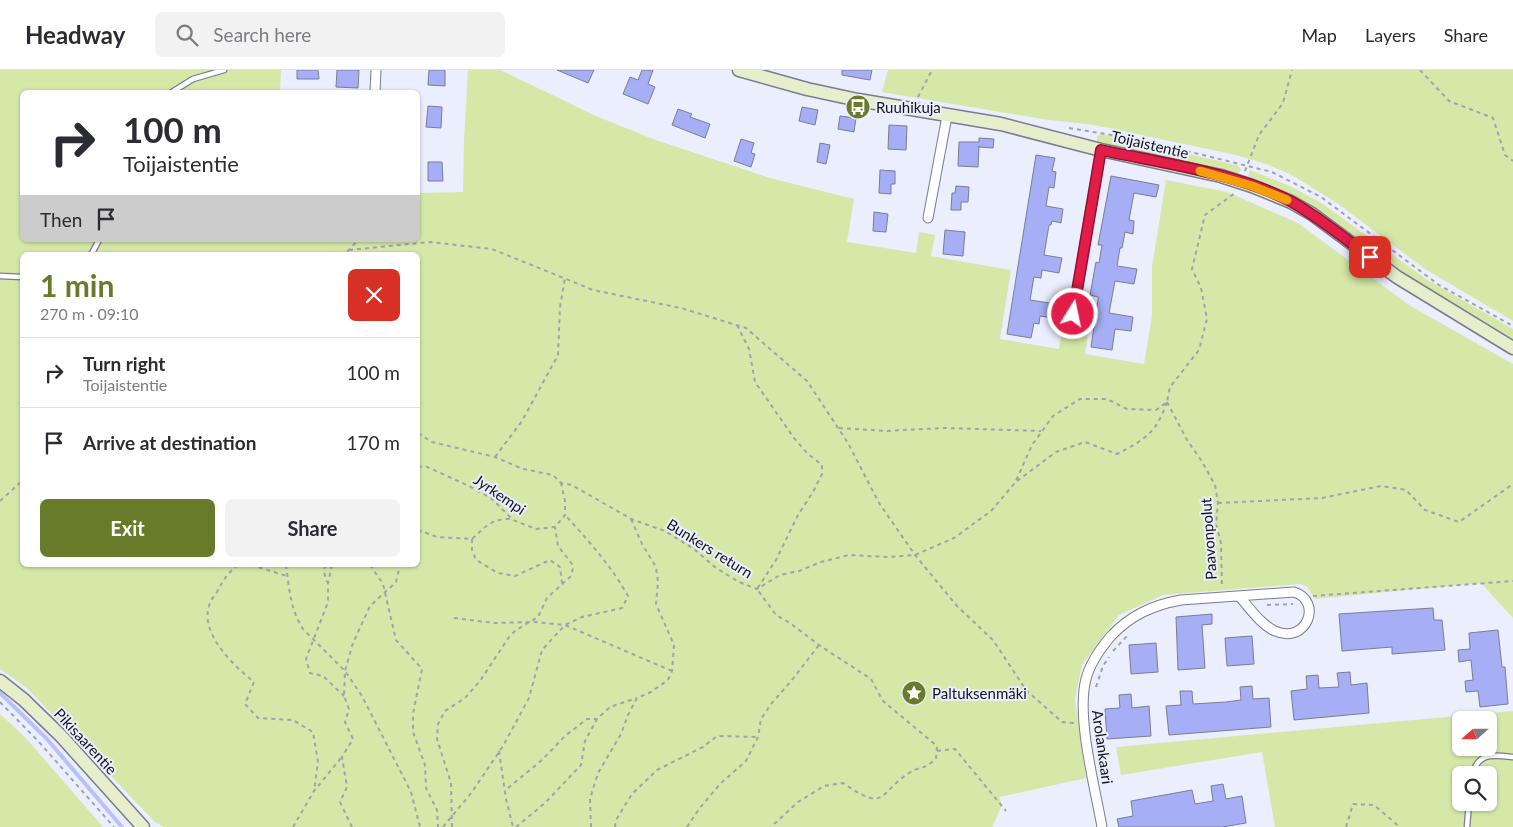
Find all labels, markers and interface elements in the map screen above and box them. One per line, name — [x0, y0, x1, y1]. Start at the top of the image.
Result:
search box — [155, 12, 505, 57]
text: Headway — [25, 20, 125, 49]
icon: search — [173, 21, 201, 49]
text: Search here — [213, 23, 311, 46]
text: Map — [1301, 24, 1337, 46]
text: Layers — [1365, 24, 1416, 46]
text: Share — [1444, 24, 1488, 46]
bus stop icon: Ruuhikuja — [845, 94, 871, 120]
place label: Ruuhikuja — [876, 98, 941, 116]
text: 100 m — [123, 108, 222, 150]
icon: right — [40, 110, 105, 175]
street label: Toijaistentie — [1110, 126, 1191, 162]
text: Toijaistentie — [123, 150, 239, 177]
icon: arrive — [92, 205, 120, 233]
text: Then — [40, 208, 82, 231]
pin — [1349, 236, 1391, 278]
icon: arrive — [1356, 243, 1384, 271]
text: 1 min — [40, 267, 114, 303]
button: close — [348, 269, 400, 321]
position arrow — [1046, 287, 1098, 339]
text: 270 m · 09:10 — [40, 304, 139, 323]
text: Turn right — [83, 352, 165, 375]
icon: right — [40, 359, 68, 387]
text: 100 m — [346, 361, 400, 384]
text: Toijaistentie — [83, 375, 167, 394]
icon: arrive — [40, 429, 68, 457]
text: Arrive at destination — [83, 431, 256, 454]
text: 170 m — [346, 431, 400, 454]
street label: Jyrkempi — [471, 470, 529, 518]
street label: Paavonpolut — [1196, 497, 1220, 581]
button: Exit — [40, 499, 215, 557]
button: Share — [225, 499, 400, 557]
street label: Bunkers return — [664, 514, 756, 582]
place icon: Paltuksenmäki — [901, 680, 927, 706]
place label: Paltuksenmäki — [932, 684, 1027, 702]
street label: Pikisaarentie — [51, 704, 121, 778]
street label: Arolankaari — [1089, 709, 1117, 785]
north arrow — [1452, 711, 1498, 756]
map controls — [1452, 711, 1497, 811]
button: search — [1452, 766, 1497, 811]

